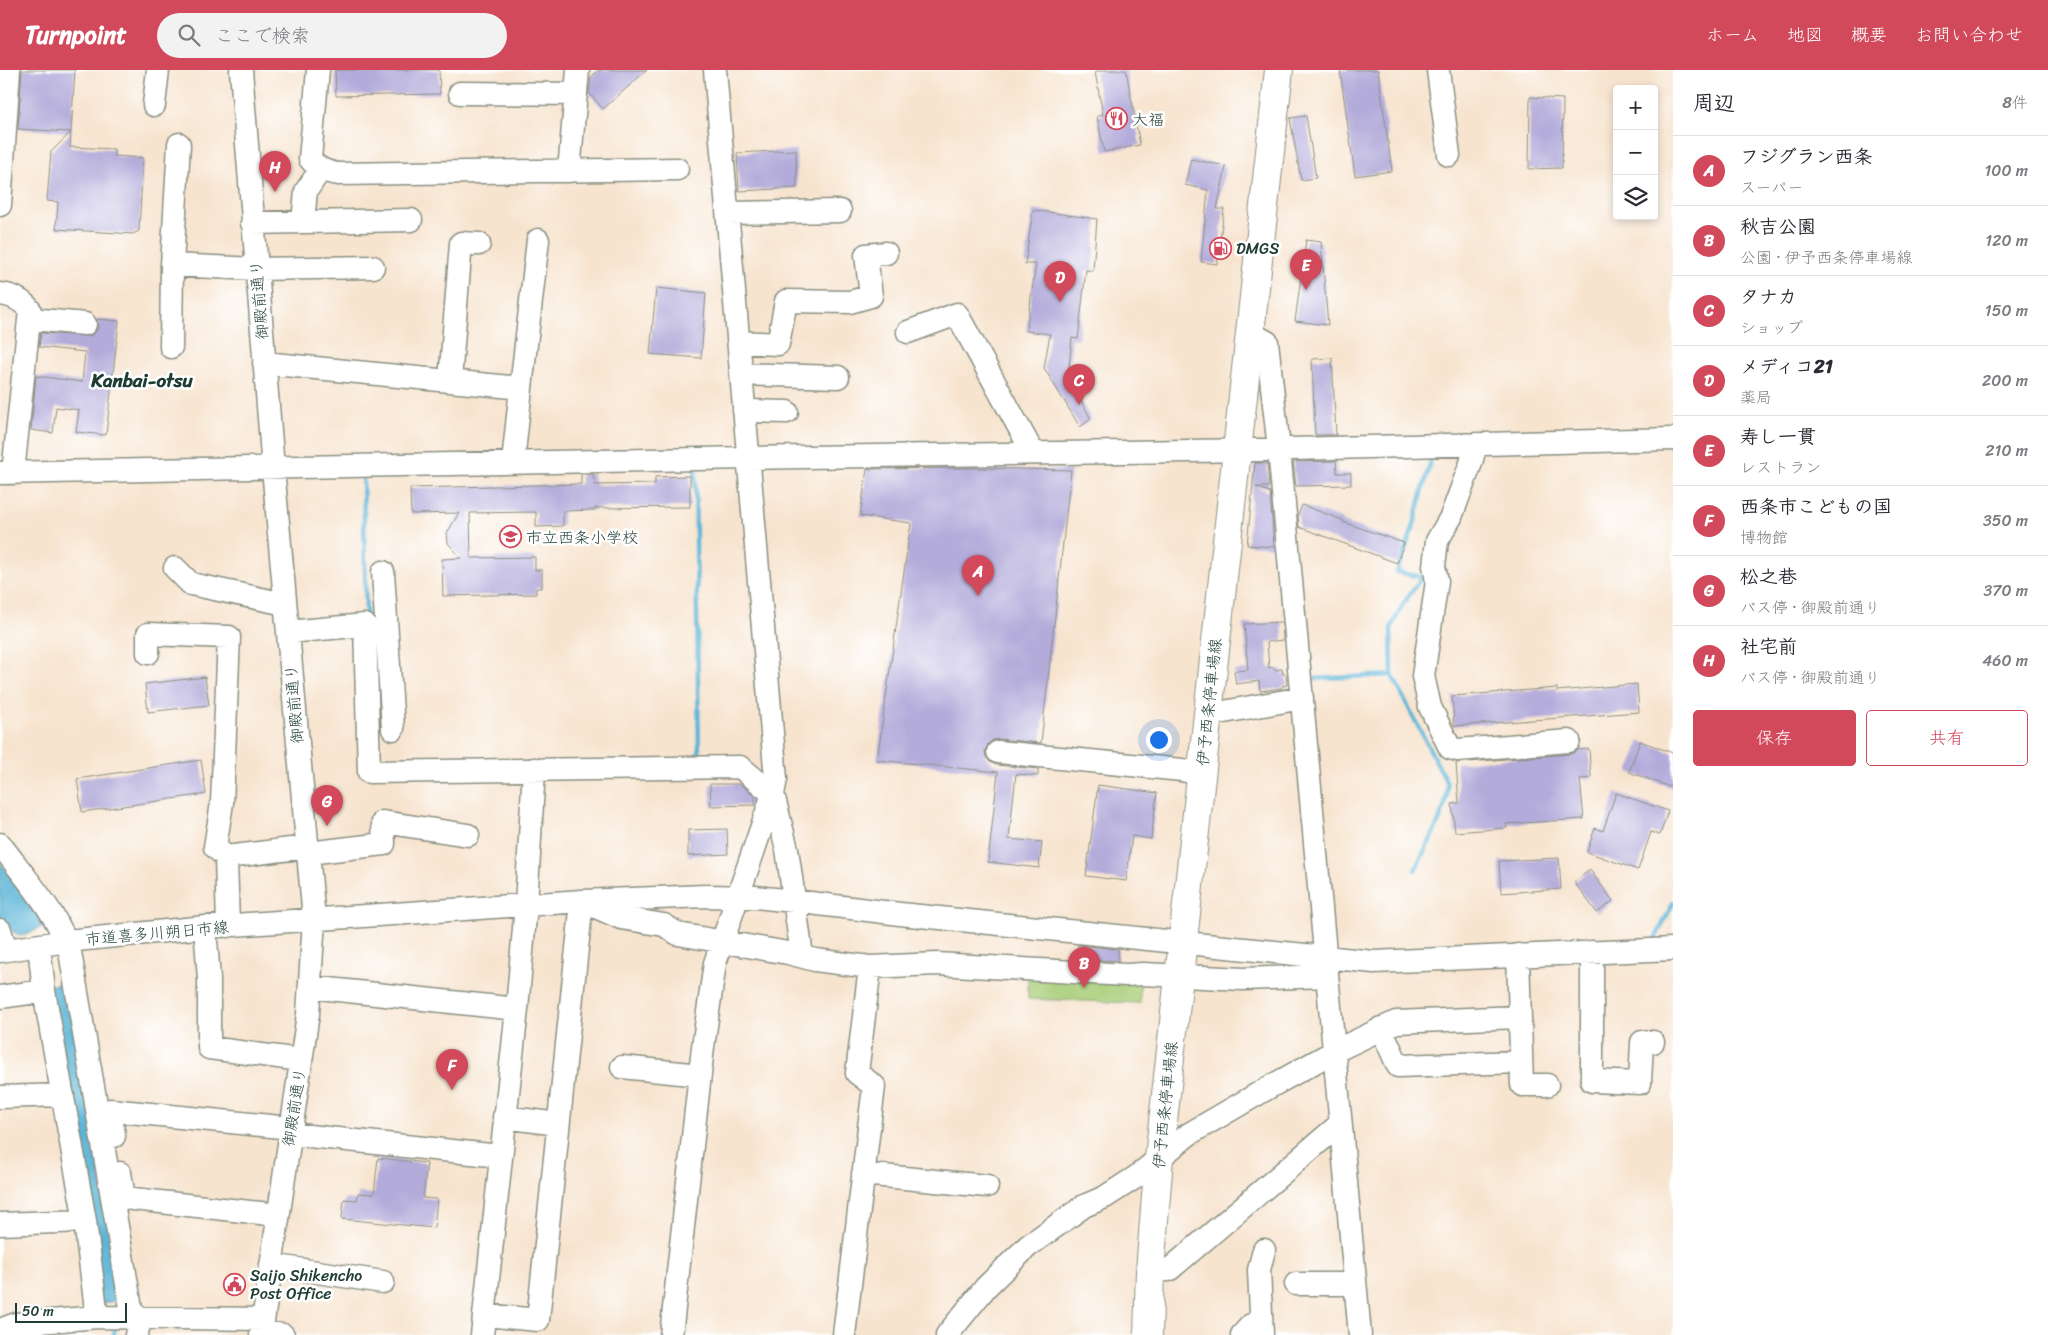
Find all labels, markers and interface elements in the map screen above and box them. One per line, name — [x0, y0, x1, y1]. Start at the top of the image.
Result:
search box — [157, 13, 507, 58]
text: Turnpoint — [25, 14, 127, 56]
text: ここで検索 — [215, 19, 310, 52]
text: ホーム — [1706, 19, 1759, 51]
text: 地図 — [1787, 19, 1823, 51]
text: 概要 — [1851, 19, 1887, 51]
text: お問い合わせ — [1915, 19, 2023, 51]
icon: search — [175, 21, 203, 49]
text: 周辺 — [1693, 84, 1735, 122]
map controls — [1613, 85, 1658, 220]
button: + — [1613, 85, 1658, 130]
text: 8件 — [2002, 88, 2028, 117]
place label: 大福 — [1132, 105, 1164, 134]
restaurant icon: 大福 — [1104, 107, 1128, 131]
button: − — [1613, 130, 1658, 175]
text: フジグラン西条 — [1740, 140, 1873, 173]
pin: H — [259, 151, 291, 192]
text: A — [1704, 156, 1714, 185]
text: 100 m — [1984, 156, 2028, 185]
text: スーパー — [1740, 173, 1803, 202]
button: layers — [1613, 175, 1658, 220]
text: 秋吉公園 — [1740, 210, 1816, 243]
text: B — [1704, 226, 1714, 255]
text: 120 m — [1985, 226, 2028, 255]
place label: DMGS — [1236, 234, 1279, 263]
fuel station icon: DMGS — [1208, 236, 1232, 260]
text: 公園 · 伊予西条停車場線 — [1740, 243, 1913, 272]
pin: E — [1290, 249, 1322, 290]
street label: 御殿前通り — [241, 259, 277, 341]
pin: D — [1044, 261, 1076, 302]
text: タナカ — [1740, 280, 1797, 313]
text: C — [1704, 296, 1714, 325]
text: 150 m — [1985, 296, 2028, 325]
text: ショップ — [1740, 313, 1803, 342]
text: メディコ21 — [1740, 350, 1833, 383]
district label: Kanbai-otsu — [90, 364, 193, 397]
pin: C — [1063, 364, 1095, 405]
text: D — [1704, 366, 1714, 395]
text: 200 m — [1982, 366, 2028, 395]
text: 薬局 — [1740, 383, 1772, 412]
text: 寿し一貫 — [1740, 420, 1816, 453]
text: E — [1705, 436, 1713, 465]
text: 210 m — [1985, 436, 2028, 465]
text: レストラン — [1740, 453, 1821, 482]
text: 西条市こどもの国 — [1740, 490, 1892, 523]
text: F — [1705, 506, 1713, 535]
text: 350 m — [1983, 506, 2028, 535]
place label: 市立西条小学校 — [526, 523, 638, 552]
text: 博物館 — [1740, 523, 1788, 552]
school or university icon: 市立西条小学校 — [498, 525, 522, 549]
pin: A — [962, 555, 994, 596]
text: 松之巷 — [1740, 560, 1797, 593]
text: G — [1704, 576, 1714, 605]
text: 370 m — [1984, 576, 2028, 605]
text: バス停 · 御殿前通り — [1740, 593, 1881, 622]
text: 社宅前 — [1740, 630, 1797, 663]
street label: 伊予西条停車場線 — [1188, 637, 1230, 767]
text: H — [1703, 646, 1715, 675]
text: 460 m — [1982, 646, 2028, 675]
street label: 御殿前通り — [276, 663, 312, 745]
text: バス停 · 御殿前通り — [1740, 663, 1881, 692]
button: 保存 — [1693, 710, 1856, 766]
button: 共有 — [1866, 710, 2028, 766]
your location — [1146, 727, 1172, 753]
pin: G — [311, 785, 343, 826]
street label: 市道喜多川朔日市線 — [84, 912, 230, 954]
pin: B — [1068, 947, 1100, 988]
street label: 伊予西条停車場線 — [1144, 1040, 1186, 1170]
pin: F — [436, 1049, 468, 1090]
street label: 御殿前通り — [273, 1065, 315, 1149]
place label: Saijo Shikencho Post Office — [250, 1261, 362, 1308]
public building icon: Saijo Shikencho Post Office — [222, 1272, 246, 1296]
text: 50 m — [22, 1299, 54, 1324]
scale bar — [15, 1300, 128, 1323]

